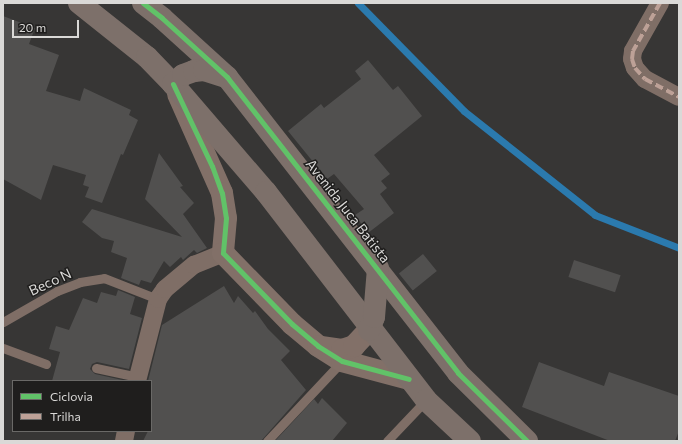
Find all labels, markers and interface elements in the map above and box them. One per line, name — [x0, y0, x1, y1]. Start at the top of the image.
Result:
scale bar — [14, 12, 81, 38]
text: 20 m — [19, 20, 46, 34]
street label: Avenida Juca Batista — [302, 156, 394, 266]
street label: Beco N — [26, 265, 74, 299]
legend — [12, 380, 152, 432]
text: Ciclovia — [50, 389, 93, 403]
text: Trilha — [50, 409, 81, 423]

